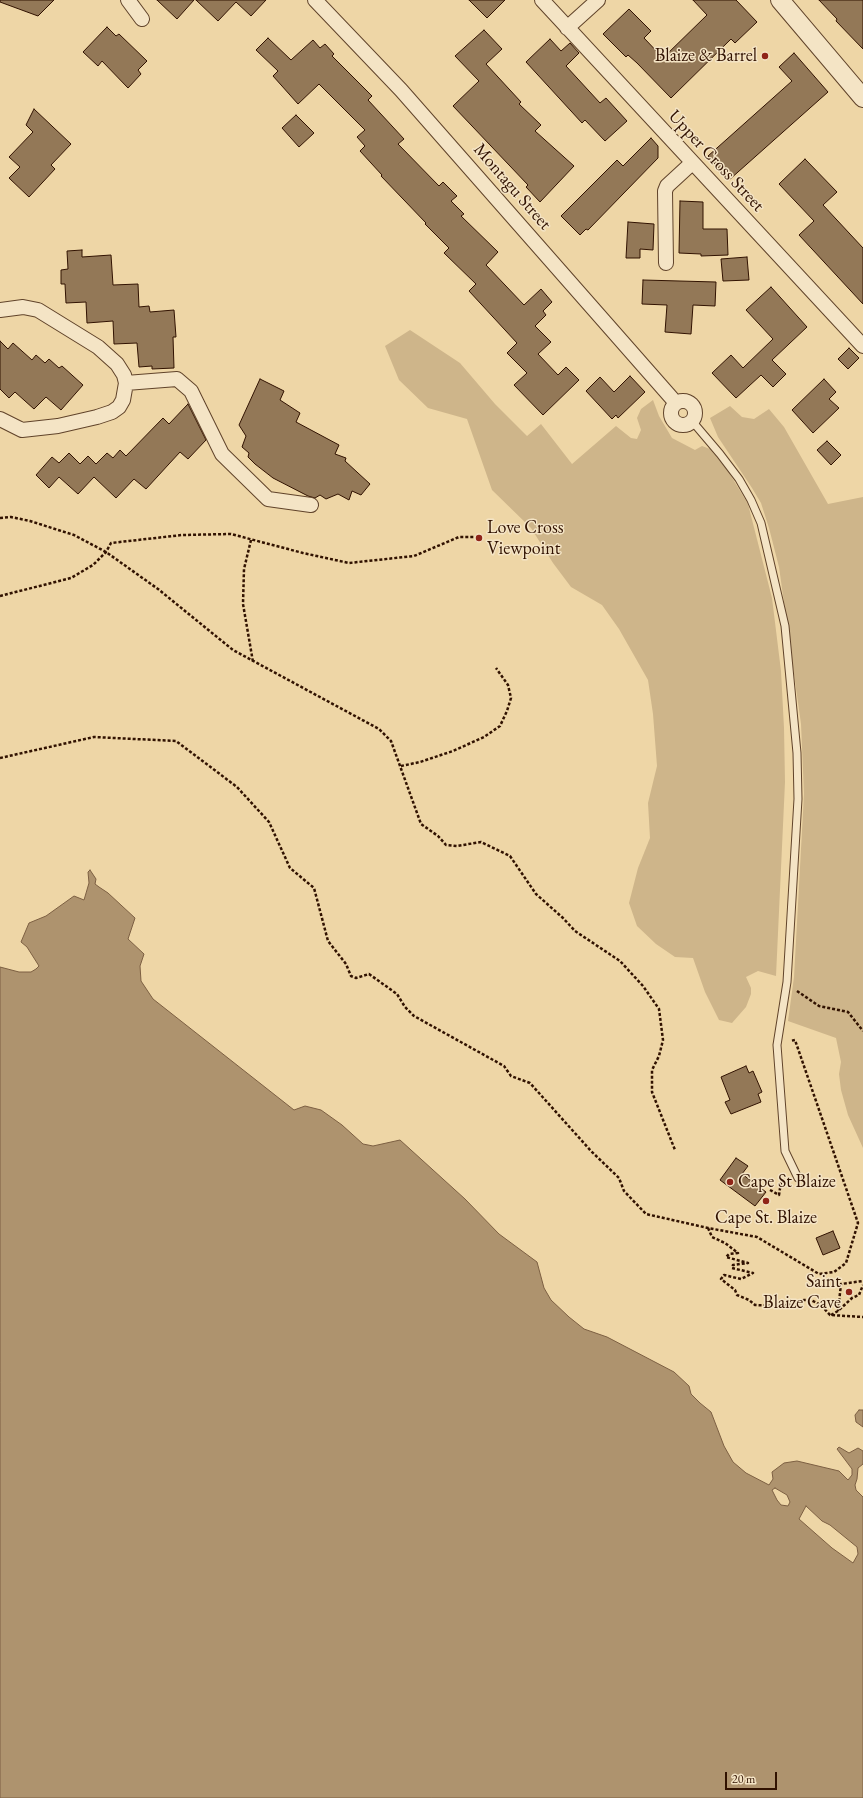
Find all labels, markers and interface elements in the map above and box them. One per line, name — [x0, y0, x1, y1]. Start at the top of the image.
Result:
place label: Blaize & Barrel — [655, 45, 757, 67]
marker: Blaize & Barrel — [760, 51, 770, 61]
street label: Upper Cross Street — [663, 106, 769, 216]
street label: Montagu Street — [469, 139, 555, 235]
place label: Love Cross Viewpoint — [487, 517, 564, 560]
marker: Love Cross Viewpoint — [474, 533, 484, 543]
place label: Cape St Blaize — [738, 1171, 836, 1193]
marker: Cape St Blaize — [725, 1177, 735, 1187]
marker: Cape St. Blaize — [761, 1196, 771, 1206]
place label: Cape St. Blaize — [715, 1207, 817, 1229]
place label: Saint Blaize Cave — [763, 1271, 841, 1314]
marker: Saint Blaize Cave — [844, 1287, 854, 1297]
scale bar — [727, 1764, 779, 1790]
text: 20 m — [732, 1771, 755, 1787]

